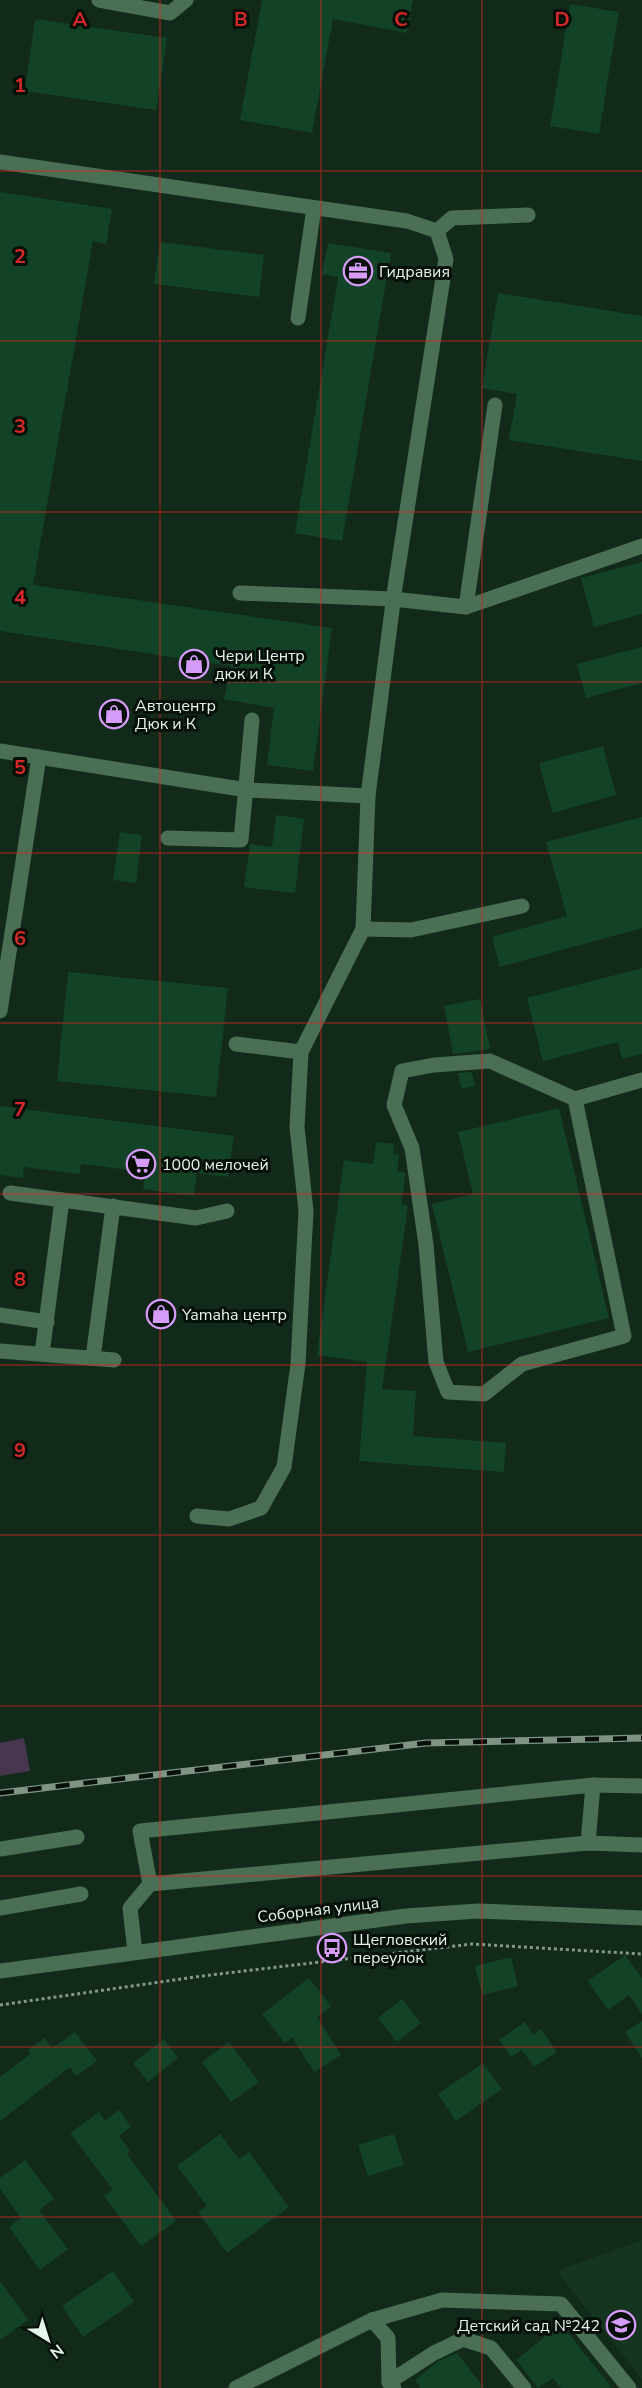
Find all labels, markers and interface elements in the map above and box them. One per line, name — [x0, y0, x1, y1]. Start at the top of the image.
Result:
text: A — [73, 6, 88, 33]
text: B — [234, 6, 248, 33]
text: C — [394, 6, 408, 33]
text: D — [554, 6, 570, 33]
text: 1 — [14, 72, 26, 99]
text: 2 — [14, 243, 26, 270]
office icon: Гидравия — [342, 255, 374, 287]
place label: Гидравия — [379, 261, 450, 283]
text: 3 — [14, 413, 26, 440]
text: 4 — [14, 584, 26, 611]
place label: Чери Центр дюк и К — [215, 645, 305, 685]
shop icon: Чери Центр дюк и К — [178, 648, 210, 680]
place label: Автоцентр Дюк и К — [135, 695, 216, 735]
shop icon: Автоцентр Дюк и К — [98, 698, 130, 730]
text: 5 — [14, 754, 26, 781]
text: 6 — [14, 925, 26, 952]
text: 7 — [14, 1096, 26, 1123]
supermarket icon: 1000 мелочей — [125, 1148, 157, 1180]
place label: 1000 мелочей — [162, 1154, 269, 1176]
text: 8 — [14, 1266, 26, 1293]
shop icon: Yamaha центр — [145, 1298, 177, 1330]
place label: Yamaha центр — [181, 1304, 287, 1326]
text: 9 — [14, 1437, 26, 1464]
street label: Соборная улица — [256, 1892, 380, 1928]
place label: Щегловский переулок — [353, 1929, 447, 1969]
bus stop icon: Щегловский переулок — [316, 1932, 348, 1964]
school or university icon: Детский сад №242 — [605, 2309, 637, 2341]
north arrow — [18, 2310, 78, 2370]
place label: Детский сад №242 — [457, 2315, 600, 2337]
text: N — [45, 2339, 68, 2363]

